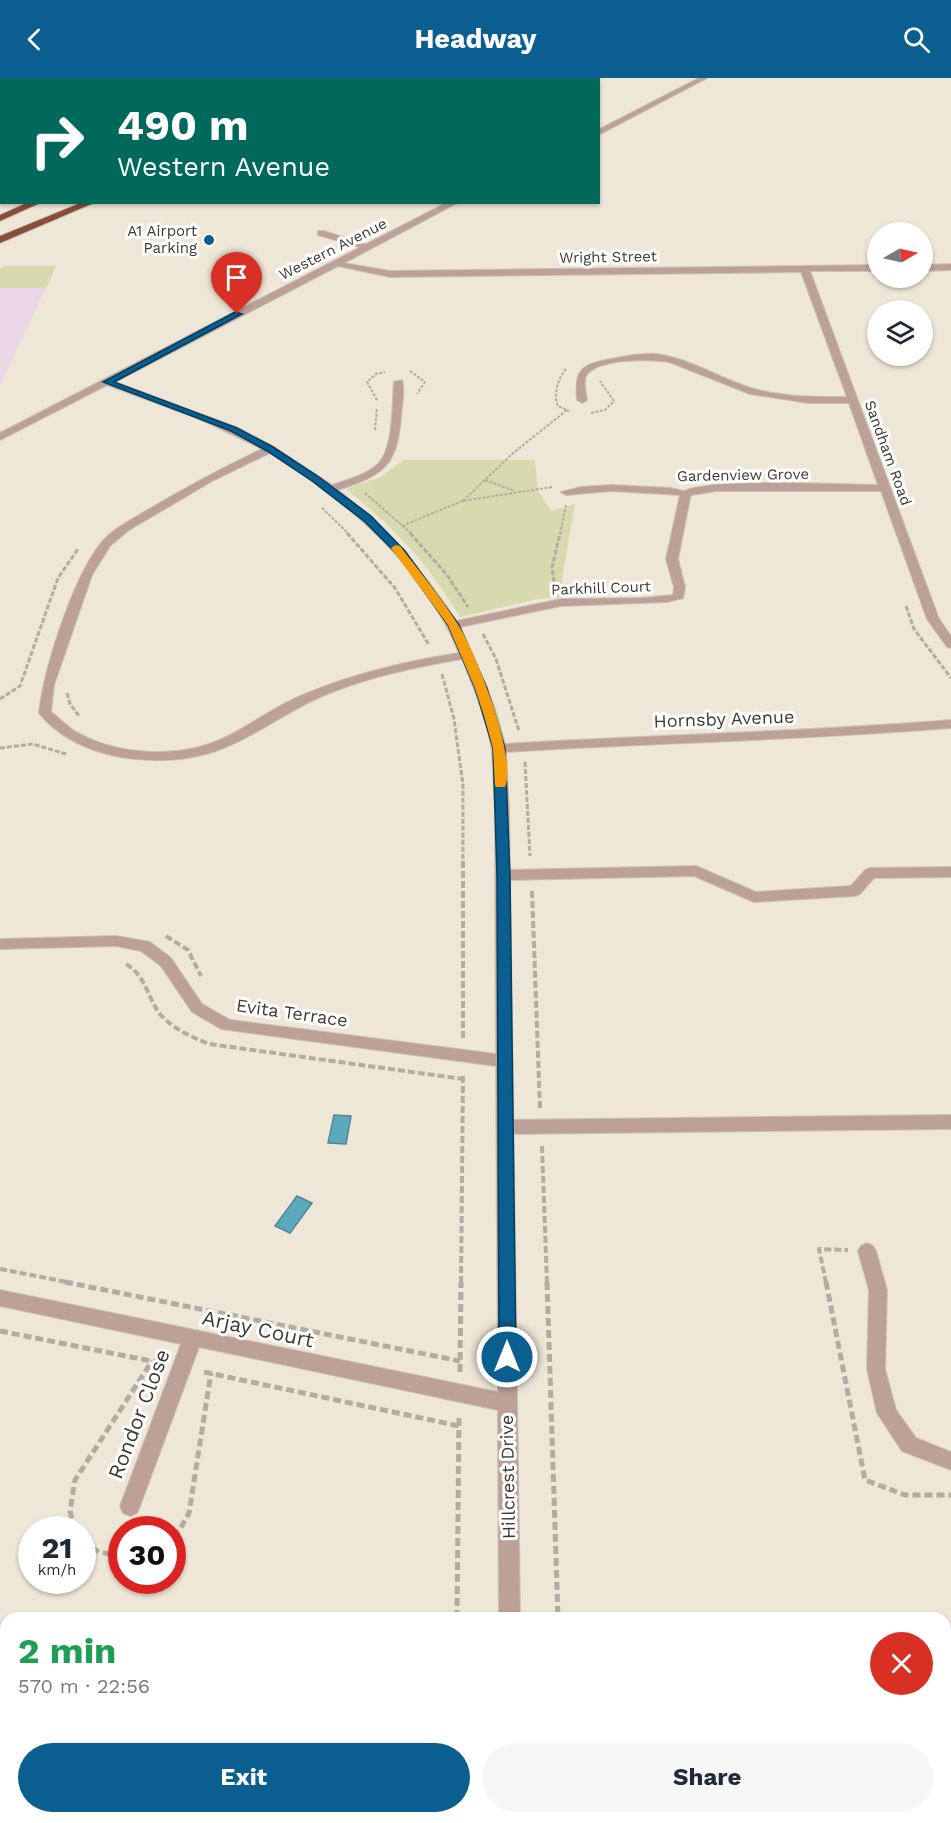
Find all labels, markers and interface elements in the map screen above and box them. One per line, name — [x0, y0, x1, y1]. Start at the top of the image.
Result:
icon: back — [18, 23, 51, 56]
text: Headway — [414, 23, 537, 55]
icon: search — [900, 23, 933, 56]
text: 490 m — [117, 101, 249, 150]
icon: right — [18, 102, 96, 180]
text: Western Avenue — [117, 151, 330, 183]
street label: Western Avenue — [276, 214, 390, 284]
place label: A1 Airport Parking — [127, 222, 198, 257]
north arrow — [867, 222, 933, 288]
map controls — [867, 222, 933, 366]
marker: A1 Airport Parking — [202, 233, 216, 247]
street label: Wright Street — [559, 247, 658, 267]
pin — [211, 252, 262, 314]
icon: arrive — [220, 261, 253, 294]
button: layers — [867, 300, 933, 366]
street label: Sandham Road — [861, 398, 915, 508]
street label: Gardenview Grove — [677, 465, 809, 485]
street label: Parkhill Court — [551, 577, 652, 599]
street label: Hornsby Avenue — [653, 706, 795, 731]
street label: Evita Terrace — [235, 994, 349, 1031]
street label: Arjay Court — [200, 1304, 316, 1353]
position arrow — [475, 1325, 539, 1389]
street label: Rondor Close — [102, 1345, 175, 1482]
street label: Hillcrest Drive — [496, 1415, 519, 1539]
speed limit sign: 30 — [108, 1516, 186, 1594]
text: 21 — [42, 1530, 72, 1565]
text: km/h — [38, 1561, 76, 1579]
text: 2 min — [18, 1630, 116, 1672]
button: close — [870, 1632, 933, 1695]
text: 570 m · 22:56 — [18, 1674, 150, 1698]
button: Exit — [18, 1743, 470, 1812]
button: Share — [482, 1743, 933, 1812]

